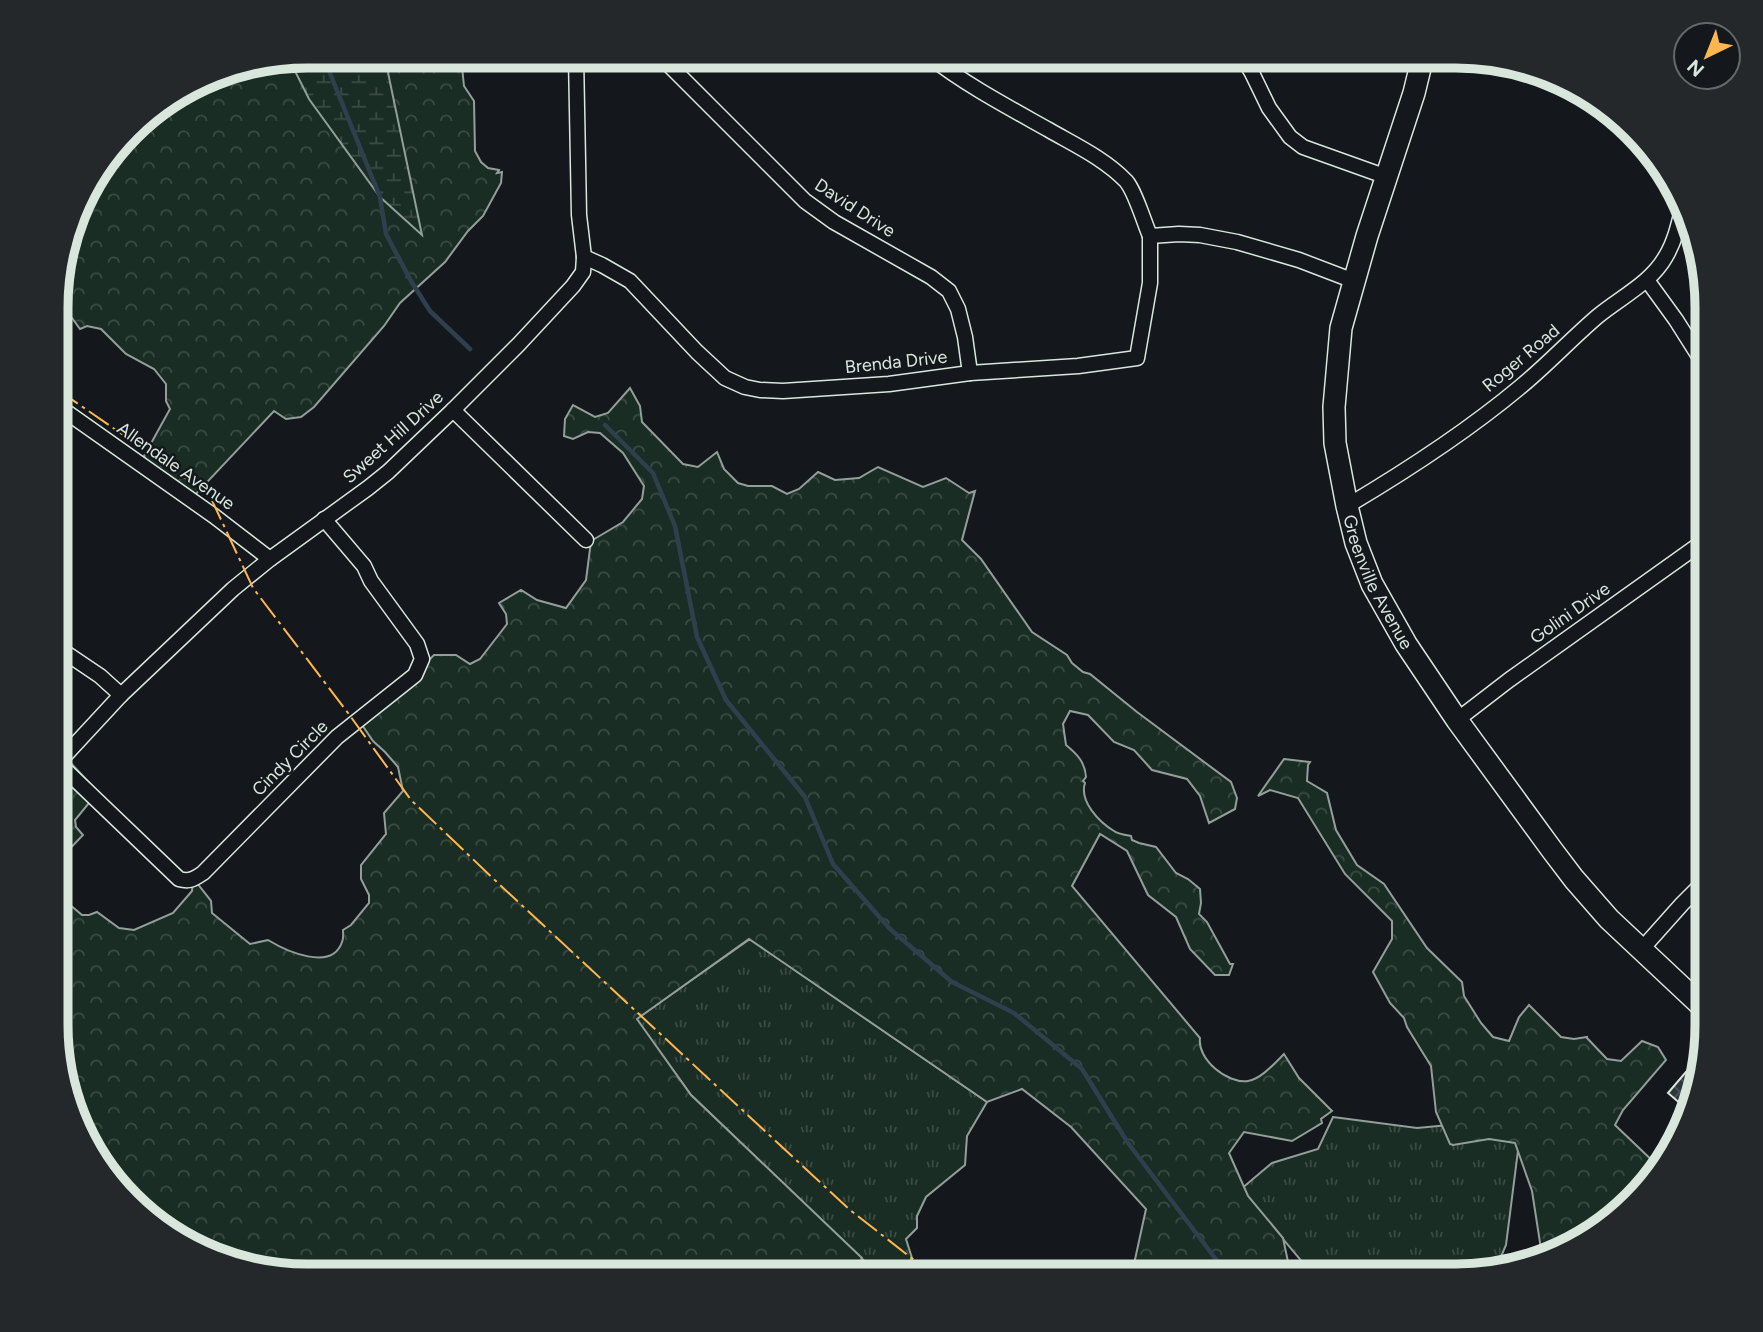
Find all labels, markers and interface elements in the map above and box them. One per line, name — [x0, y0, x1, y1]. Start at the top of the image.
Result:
north arrow — [1672, 21, 1742, 91]
text: N — [1683, 55, 1709, 81]
street label: David Drive — [811, 174, 900, 242]
street label: Roger Road — [1478, 319, 1564, 397]
street label: Brenda Drive — [844, 346, 948, 378]
street label: Sweet Hill Drive — [338, 386, 448, 488]
street label: Allendale Avenue — [113, 417, 239, 515]
street label: Greenville Avenue — [1339, 512, 1418, 653]
street label: Golini Drive — [1526, 577, 1614, 649]
street label: Cindy Circle — [247, 715, 333, 801]

